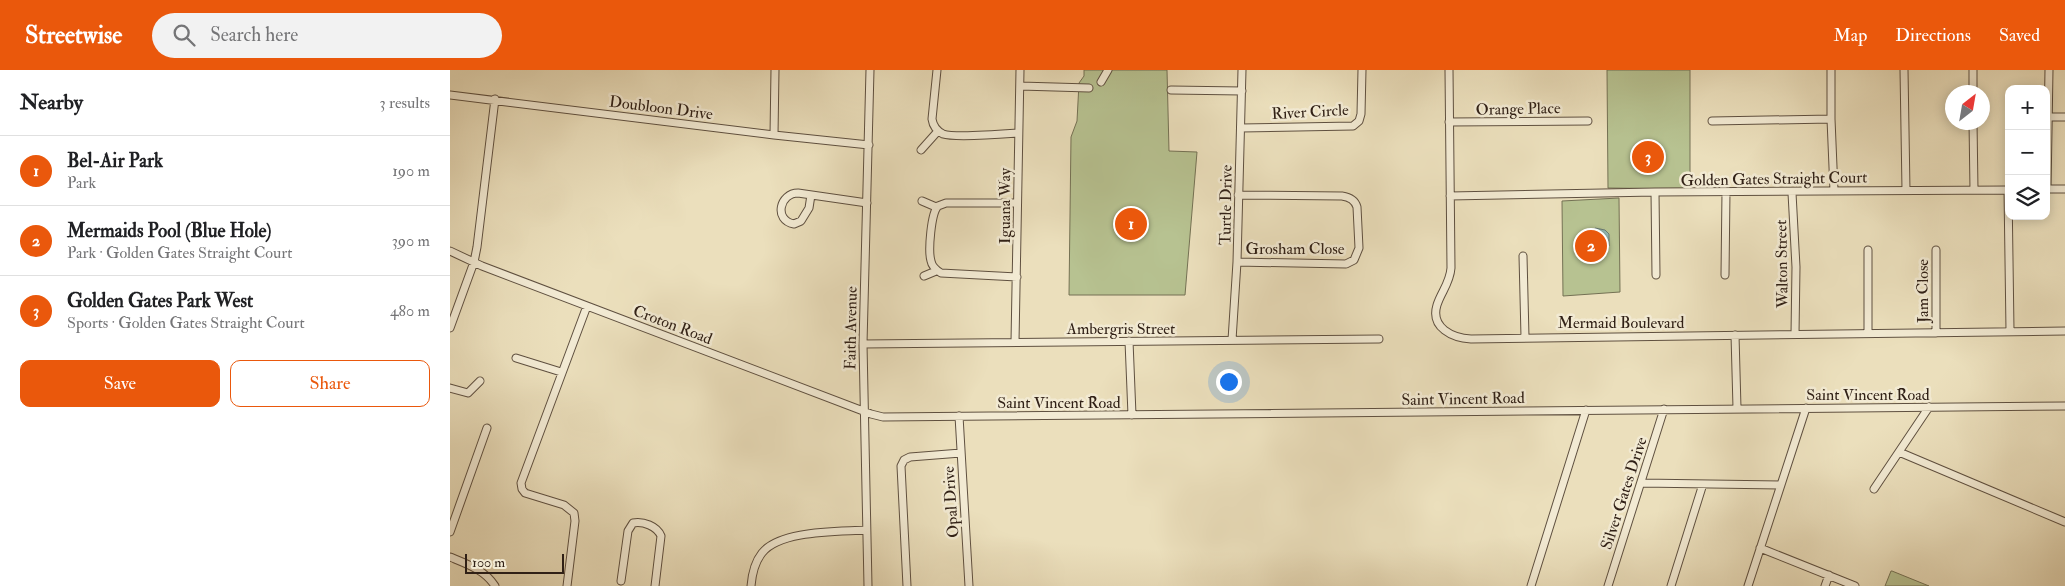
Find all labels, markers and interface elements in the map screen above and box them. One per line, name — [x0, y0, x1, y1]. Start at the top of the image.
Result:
search box — [152, 13, 502, 58]
text: Streetwise — [25, 20, 122, 51]
icon: search — [170, 21, 198, 49]
text: Search here — [210, 23, 298, 47]
text: Map — [1834, 24, 1867, 47]
text: Directions — [1895, 24, 1971, 47]
text: Saved — [1999, 24, 2040, 47]
north arrow — [1945, 85, 1990, 130]
map controls — [2005, 85, 2050, 220]
button: + — [2005, 85, 2050, 130]
text: Nearby — [20, 89, 83, 116]
street label: Doubloon Drive — [608, 92, 714, 124]
text: 3 results — [379, 93, 430, 113]
street label: Orange Place — [1475, 98, 1561, 120]
street label: River Circle — [1271, 100, 1350, 124]
button: − — [2005, 130, 2050, 175]
pin: 3 — [1632, 138, 1664, 176]
text: Bel-Air Park — [67, 149, 163, 173]
text: 1 — [33, 161, 39, 181]
text: 190 m — [392, 161, 430, 181]
street label: Turtle Drive — [1215, 164, 1237, 245]
street label: Iguana Way — [995, 167, 1015, 244]
street label: Golden Gates Straight Court — [1681, 167, 1867, 191]
text: Park — [67, 173, 96, 193]
button: layers — [2005, 175, 2050, 220]
pin: 1 — [1115, 205, 1147, 243]
text: Mermaids Pool (Blue Hole) — [67, 219, 272, 243]
street label: Walton Street — [1771, 220, 1793, 309]
pin: 2 — [1575, 227, 1607, 265]
text: 2 — [32, 231, 40, 251]
text: 390 m — [392, 231, 430, 251]
street label: Grosham Close — [1246, 239, 1345, 259]
text: Park · Golden Gates Straight Court — [67, 243, 293, 263]
street label: Jam Close — [1913, 259, 1934, 324]
street label: Faith Avenue — [840, 286, 862, 370]
text: Golden Gates Park West — [67, 289, 253, 313]
text: 3 — [33, 301, 39, 321]
text: 480 m — [390, 301, 430, 321]
street label: Croton Road — [630, 301, 715, 349]
text: Sports · Golden Gates Straight Court — [67, 313, 305, 333]
street label: Mermaid Boulevard — [1558, 313, 1684, 333]
street label: Ambergris Street — [1066, 319, 1175, 339]
button: Save — [20, 360, 220, 407]
button: Share — [230, 360, 430, 407]
your location — [1216, 369, 1242, 395]
street label: Saint Vincent Road — [1806, 385, 1930, 405]
street label: Saint Vincent Road — [1401, 388, 1525, 410]
street label: Saint Vincent Road — [997, 393, 1121, 413]
street label: Silver Gates Drive — [1596, 434, 1652, 552]
street label: Opal Drive — [938, 465, 964, 538]
scale bar — [465, 551, 564, 574]
text: 100 m — [472, 554, 505, 571]

